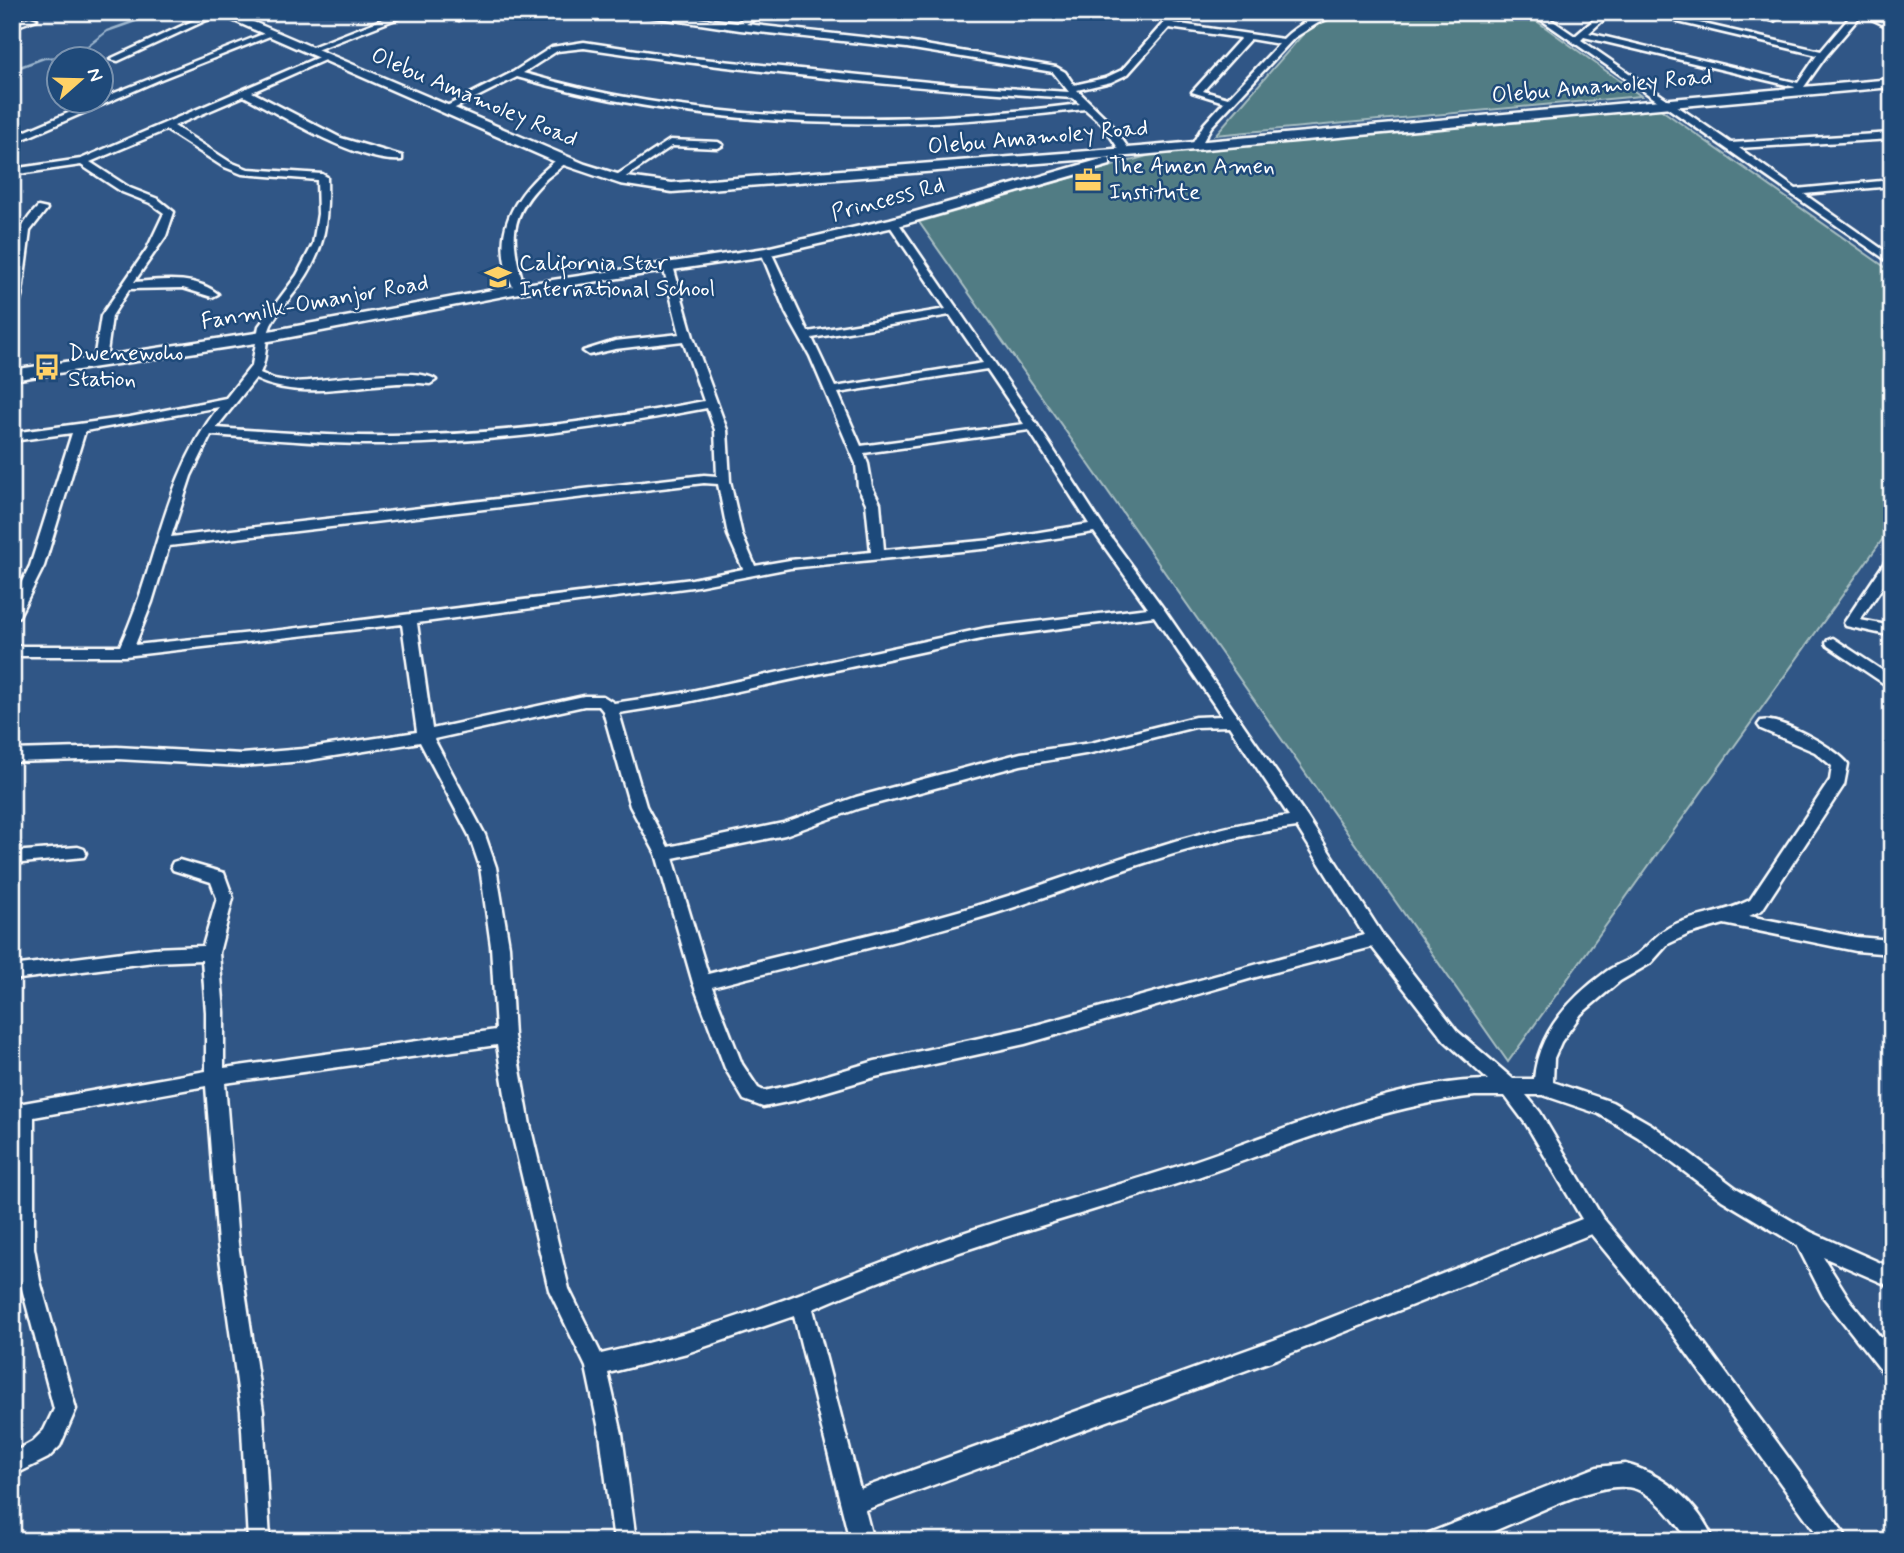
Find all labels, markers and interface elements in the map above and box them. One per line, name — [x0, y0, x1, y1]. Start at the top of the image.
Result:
street label: Olebu Amamoley Road — [366, 41, 582, 155]
north arrow — [46, 46, 116, 116]
street label: Olebu Amamoley Road — [1491, 62, 1713, 112]
text: N — [81, 64, 108, 85]
street label: Olebu Amamoley Road — [927, 113, 1149, 163]
place label: The Amen Amen Institute — [1109, 152, 1275, 208]
office icon: The Amen Amen Institute — [1073, 165, 1103, 195]
street label: Princess Rd — [828, 170, 948, 230]
place label: California Star International School — [519, 249, 715, 305]
school or university icon: California Star International School — [483, 262, 513, 292]
street label: Fanmilk-Omanjor Road — [199, 268, 431, 338]
place label: Dwenewoho Station — [68, 339, 184, 395]
bus stop icon: Dwenewoho Station — [32, 352, 62, 382]

